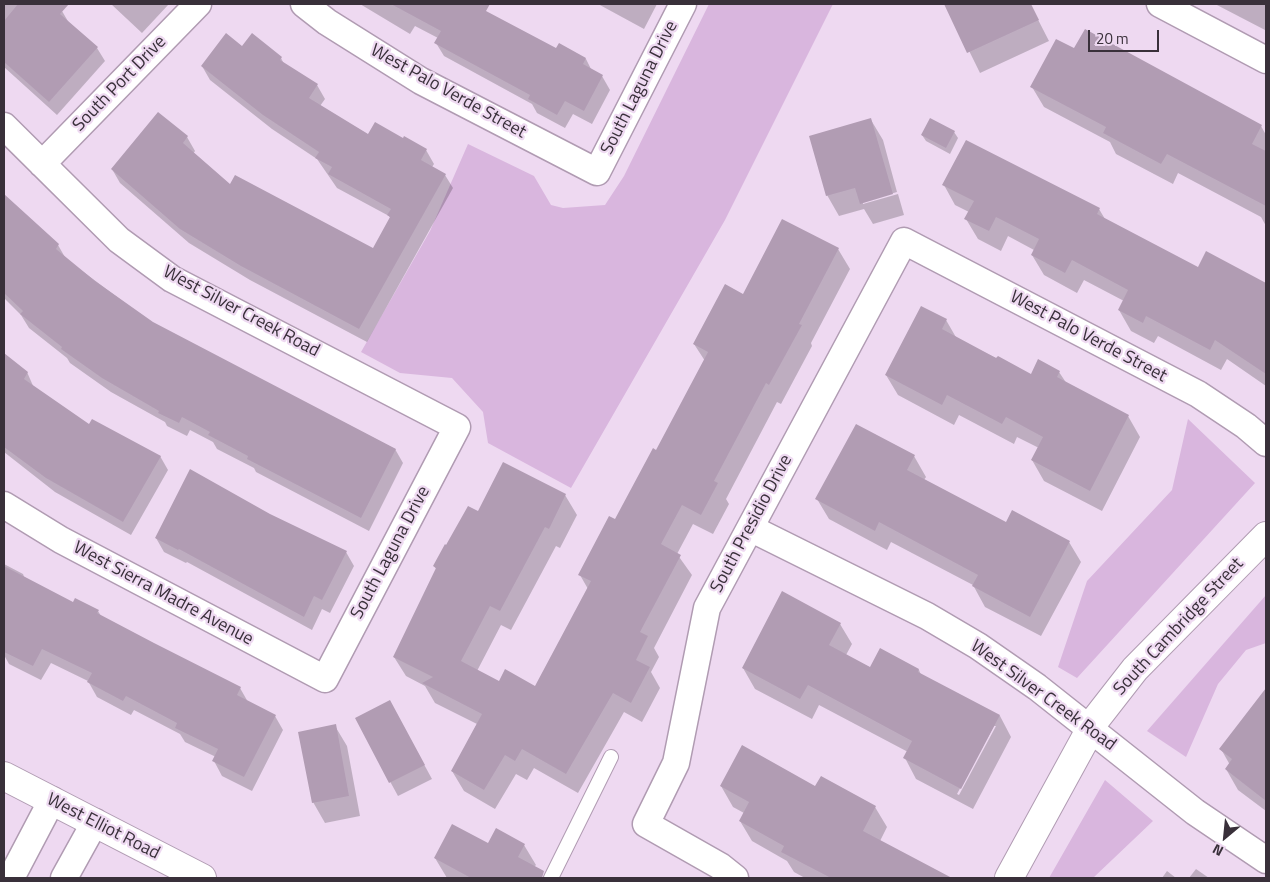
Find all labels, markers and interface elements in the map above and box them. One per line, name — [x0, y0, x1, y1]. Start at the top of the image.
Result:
street label: South Laguna Drive — [597, 18, 683, 158]
scale bar — [1090, 20, 1161, 52]
text: 20 m — [1096, 27, 1129, 50]
street label: South Port Drive — [69, 32, 171, 136]
street label: West Palo Verde Street — [366, 40, 530, 144]
street label: West Silver Creek Road — [159, 262, 323, 362]
street label: West Palo Verde Street — [1006, 287, 1170, 387]
street label: South Presidio Drive — [707, 451, 797, 597]
street label: South Laguna Drive — [347, 483, 435, 623]
street label: West Sierra Madre Avenue — [69, 537, 257, 651]
street label: South Cambridge Street — [1110, 554, 1248, 700]
street label: West Silver Creek Road — [966, 636, 1120, 756]
street label: West Elliot Road — [43, 789, 163, 865]
north arrow — [1200, 812, 1250, 862]
text: N — [1209, 839, 1227, 862]

